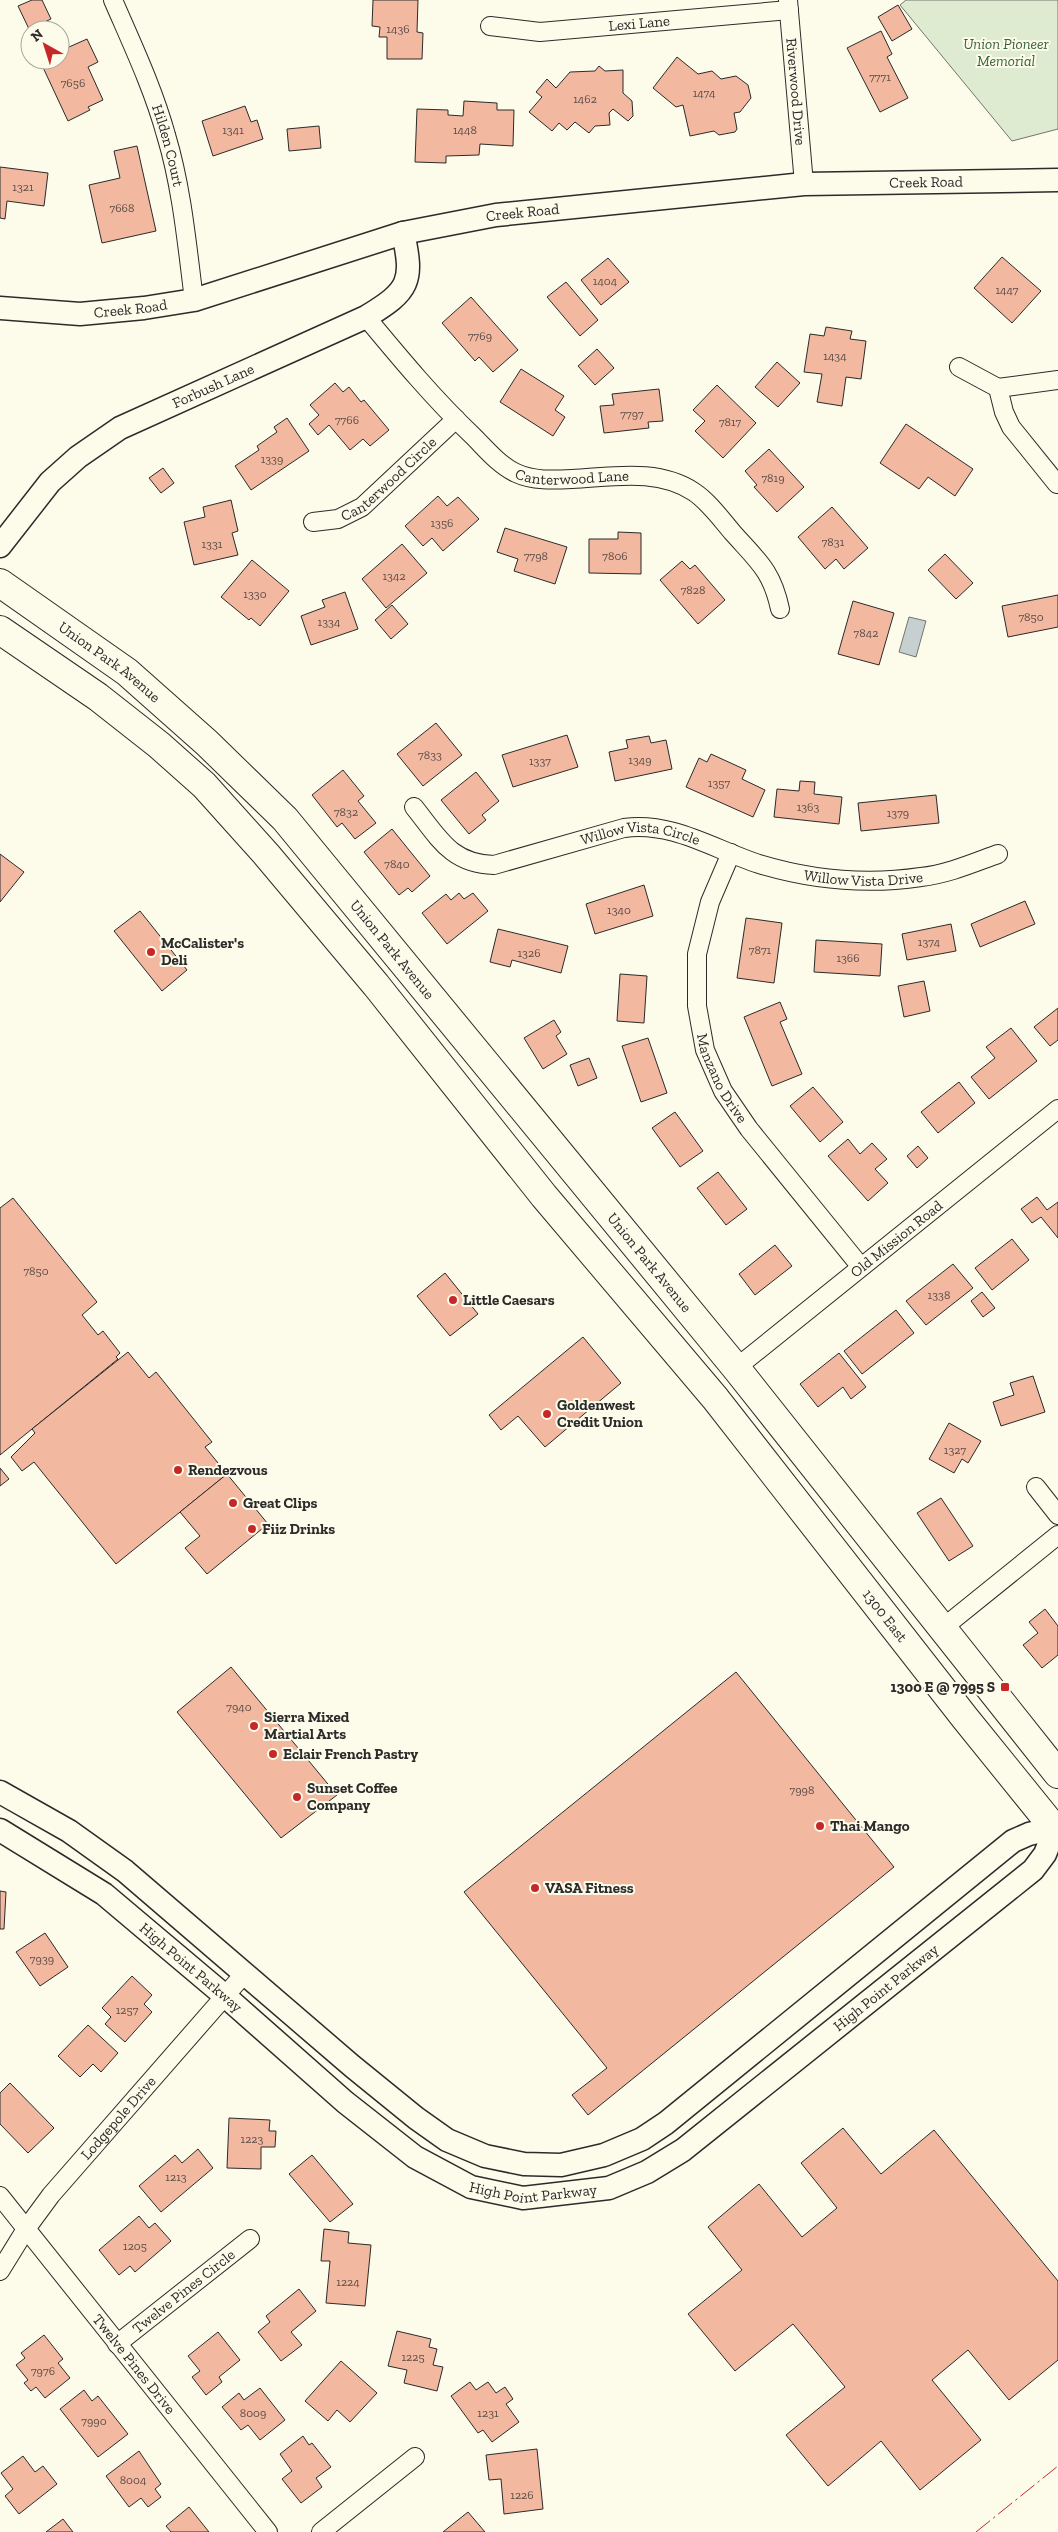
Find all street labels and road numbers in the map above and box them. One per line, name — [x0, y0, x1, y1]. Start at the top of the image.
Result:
street label: Lexi Lane — [608, 12, 671, 35]
street label: Riverwood Drive — [782, 37, 810, 146]
street label: Hilden Court — [148, 102, 187, 189]
street label: Creek Road — [889, 172, 964, 192]
street label: Creek Road — [484, 200, 561, 226]
street label: Creek Road — [93, 295, 169, 322]
street label: Forbush Lane — [169, 360, 257, 412]
street label: Canterwood Circle — [338, 433, 440, 525]
street label: Canterwood Lane — [513, 465, 629, 489]
street label: Union Park Avenue — [55, 618, 164, 706]
street label: Willow Vista Circle — [579, 818, 703, 849]
street label: Willow Vista Drive — [803, 866, 924, 890]
street label: Union Park Avenue — [346, 896, 438, 1003]
street label: Manzano Drive — [693, 1032, 751, 1126]
street label: Old Mission Road — [847, 1196, 947, 1281]
street label: Union Park Avenue — [603, 1209, 695, 1316]
street label: 1300 East — [859, 1586, 912, 1646]
street label: High Point Parkway — [136, 1919, 246, 2016]
street label: High Point Parkway — [830, 1940, 942, 2035]
street label: Lodgepole Drive — [77, 2072, 160, 2163]
street label: High Point Parkway — [468, 2178, 598, 2207]
street label: Twelve Pines Circle — [129, 2245, 239, 2337]
street label: Twelve Pines Drive — [89, 2310, 179, 2418]

